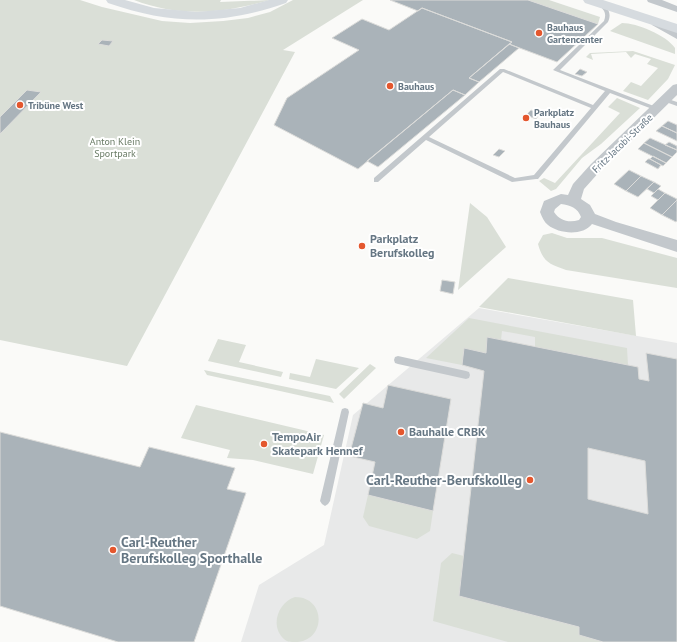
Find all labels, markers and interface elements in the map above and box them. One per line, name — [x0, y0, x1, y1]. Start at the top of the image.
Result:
place label: Bauhaus Gartencenter — [547, 21, 603, 46]
marker: Bauhaus Gartencenter — [534, 28, 544, 38]
place label: Bauhaus — [398, 80, 434, 93]
marker: Bauhaus — [385, 81, 395, 91]
place label: Tribüne West — [28, 99, 84, 112]
marker: Tribüne West — [15, 100, 25, 110]
place label: Parkplatz Bauhaus — [534, 106, 575, 131]
street label: Fritz-Jacobi-Straße — [589, 111, 655, 176]
marker: Parkplatz Bauhaus — [521, 113, 531, 123]
park label: Anton Klein Sportpark — [90, 135, 140, 160]
place label: Parkplatz Berufskolleg — [370, 231, 435, 260]
marker: Parkplatz Berufskolleg — [357, 241, 367, 251]
place label: Bauhalle CRBK — [409, 424, 486, 439]
marker: Bauhalle CRBK — [396, 427, 406, 437]
place label: TempoAir Skatepark Hennef — [272, 429, 364, 458]
marker: TempoAir Skatepark Hennef — [259, 439, 269, 449]
place label: Carl-Reuther-Berufskolleg — [366, 471, 522, 489]
marker: Carl-Reuther-Berufskolleg — [525, 475, 535, 485]
place label: Carl-Reuther Berufskolleg Sporthalle — [121, 533, 262, 567]
marker: Carl-Reuther Berufskolleg Sporthalle — [108, 545, 118, 555]

